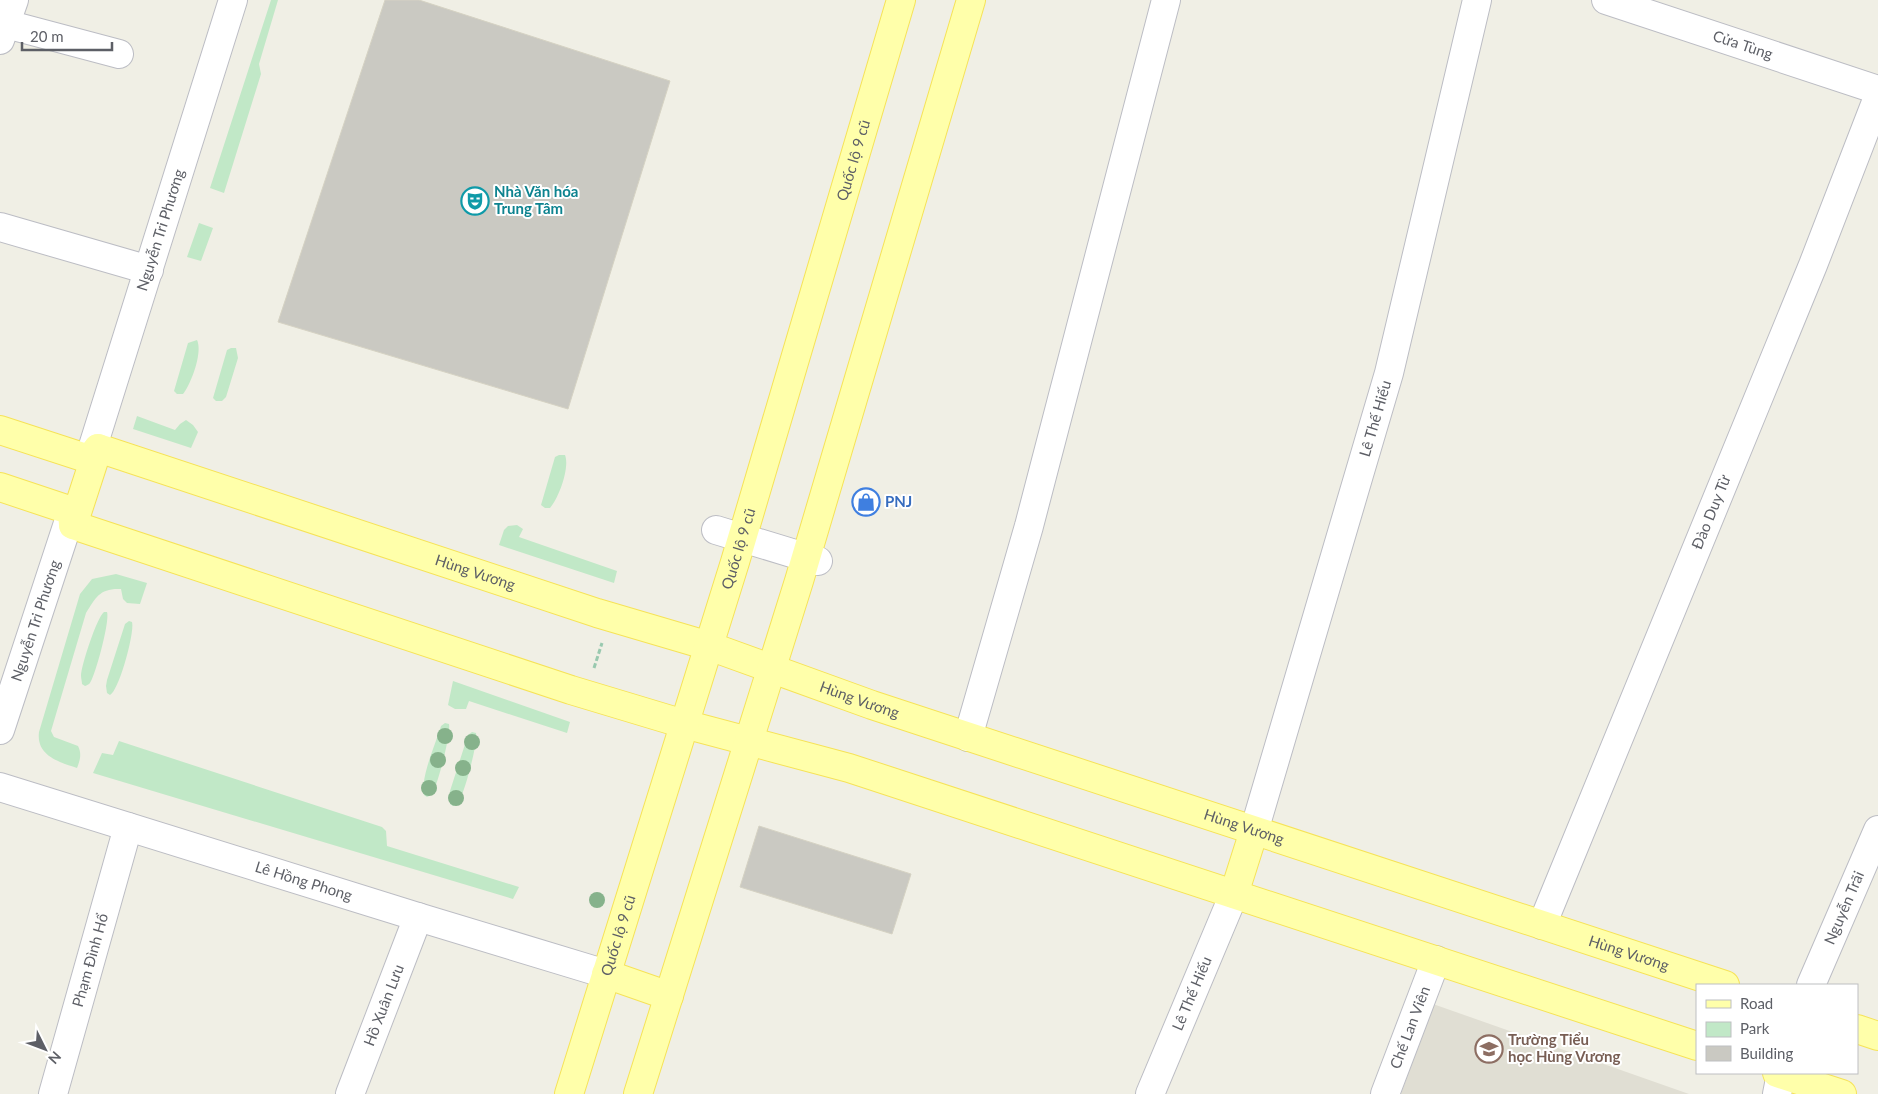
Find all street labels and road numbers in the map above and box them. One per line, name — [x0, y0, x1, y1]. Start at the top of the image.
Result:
street label: Cửa Tùng — [1711, 26, 1776, 63]
street label: Quốc lộ 9 cũ — [832, 117, 873, 203]
street label: Nguyễn Tri Phương — [132, 166, 188, 293]
street label: Lê Thế Hiếu — [1355, 378, 1394, 458]
street label: Đào Duy Từ — [1687, 472, 1734, 552]
street label: Quốc lộ 9 cũ — [717, 506, 758, 591]
street label: Hùng Vương — [433, 550, 518, 593]
street label: Nguyễn Tri Phương — [7, 557, 63, 684]
street label: Hùng Vương — [817, 677, 902, 721]
street label: Hùng Vương — [1202, 805, 1287, 848]
street label: Lê Hồng Phong — [253, 857, 355, 904]
street label: Nguyễn Trãi — [1820, 868, 1867, 947]
street label: Quốc lộ 9 cũ — [596, 893, 639, 978]
street label: Phạm Đình Hổ — [68, 911, 111, 1009]
street label: Hùng Vương — [1587, 931, 1672, 974]
street label: Lê Thế Hiếu — [1168, 953, 1215, 1033]
street label: Hồ Xuân Lưu — [359, 962, 407, 1048]
street label: Chế Lan Viên — [1385, 983, 1433, 1071]

